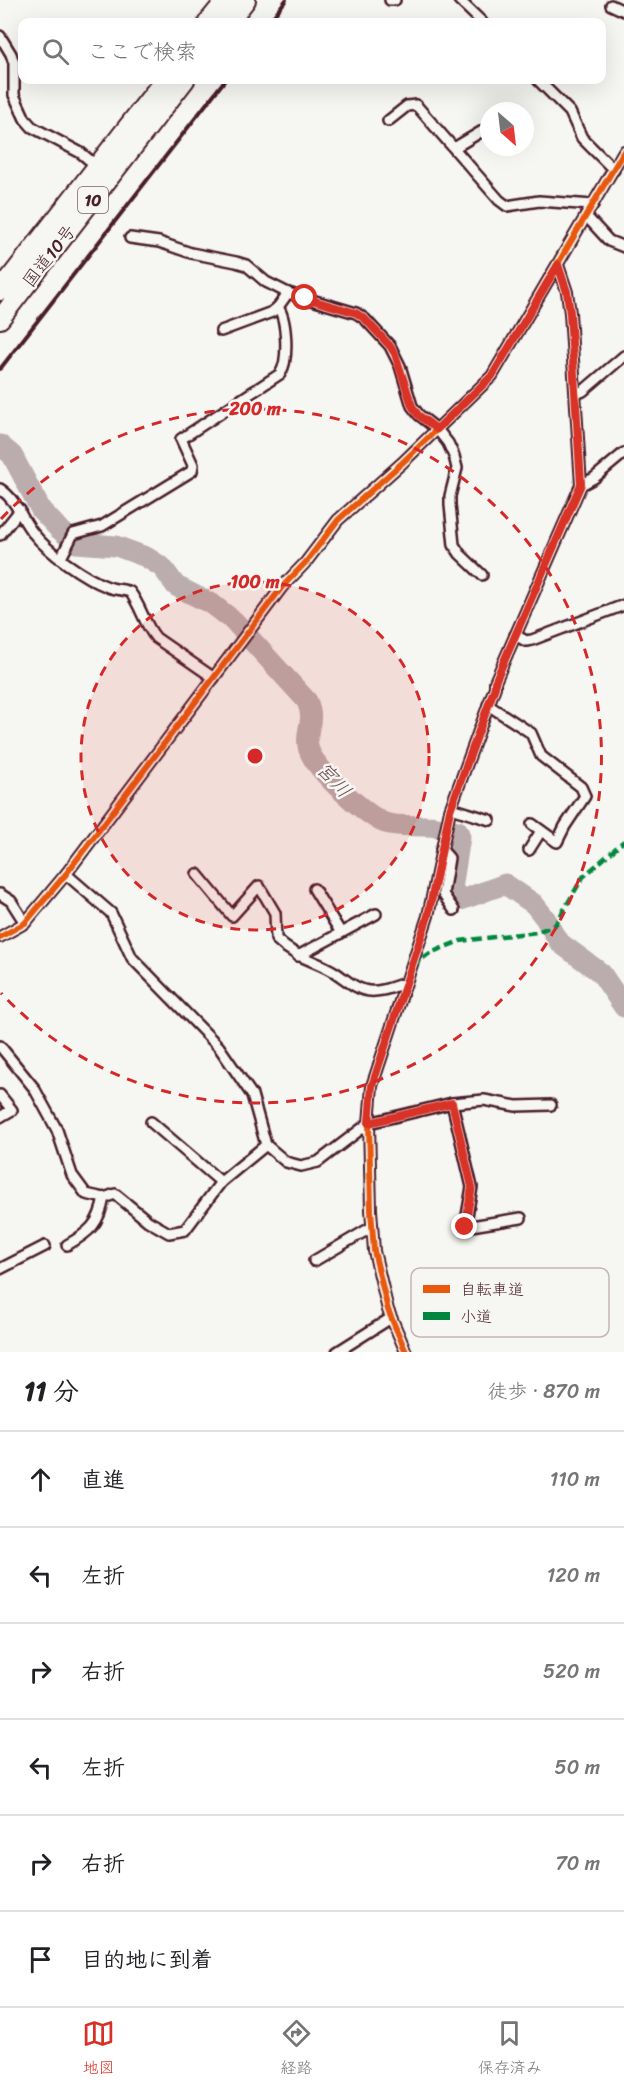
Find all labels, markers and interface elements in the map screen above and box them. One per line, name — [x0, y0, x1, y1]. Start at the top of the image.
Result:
search box — [18, 18, 606, 84]
text: ここで検索 — [87, 32, 197, 71]
icon: search — [39, 35, 72, 68]
north arrow — [480, 102, 534, 156]
road number: 10 — [78, 187, 108, 213]
street label: 国道10号 — [14, 217, 84, 295]
route start — [291, 284, 317, 310]
text: 200 m — [228, 393, 281, 425]
text: 100 m — [231, 566, 280, 598]
centre of rings — [245, 746, 265, 766]
water label: 宮川 — [308, 753, 360, 807]
route end — [451, 1213, 477, 1239]
legend — [411, 1268, 609, 1337]
text: 自転車道 — [460, 1275, 524, 1304]
text: 小道 — [460, 1302, 492, 1331]
text: 11 分 — [24, 1368, 79, 1414]
text: 徒歩 · 870 m — [488, 1374, 600, 1409]
text: 直進 — [81, 1460, 125, 1499]
text: 110 m — [550, 1462, 600, 1497]
icon: ahead — [24, 1463, 57, 1496]
text: 左折 — [81, 1556, 125, 1595]
text: 120 m — [547, 1558, 600, 1593]
icon: left — [24, 1559, 57, 1592]
text: 右折 — [81, 1652, 125, 1691]
text: 520 m — [543, 1654, 600, 1689]
icon: right — [24, 1655, 57, 1688]
text: 左折 — [81, 1748, 125, 1787]
text: 50 m — [555, 1750, 600, 1785]
icon: left — [24, 1751, 57, 1784]
text: 右折 — [81, 1844, 125, 1883]
text: 70 m — [555, 1846, 600, 1881]
icon: right — [24, 1847, 57, 1880]
text: 目的地に到着 — [81, 1940, 213, 1979]
icon: arrive — [24, 1943, 57, 1976]
tab: 地図 — [82, 2017, 115, 2082]
tab: 経路 — [280, 2017, 313, 2082]
tab: 保存済み — [478, 2017, 542, 2082]

